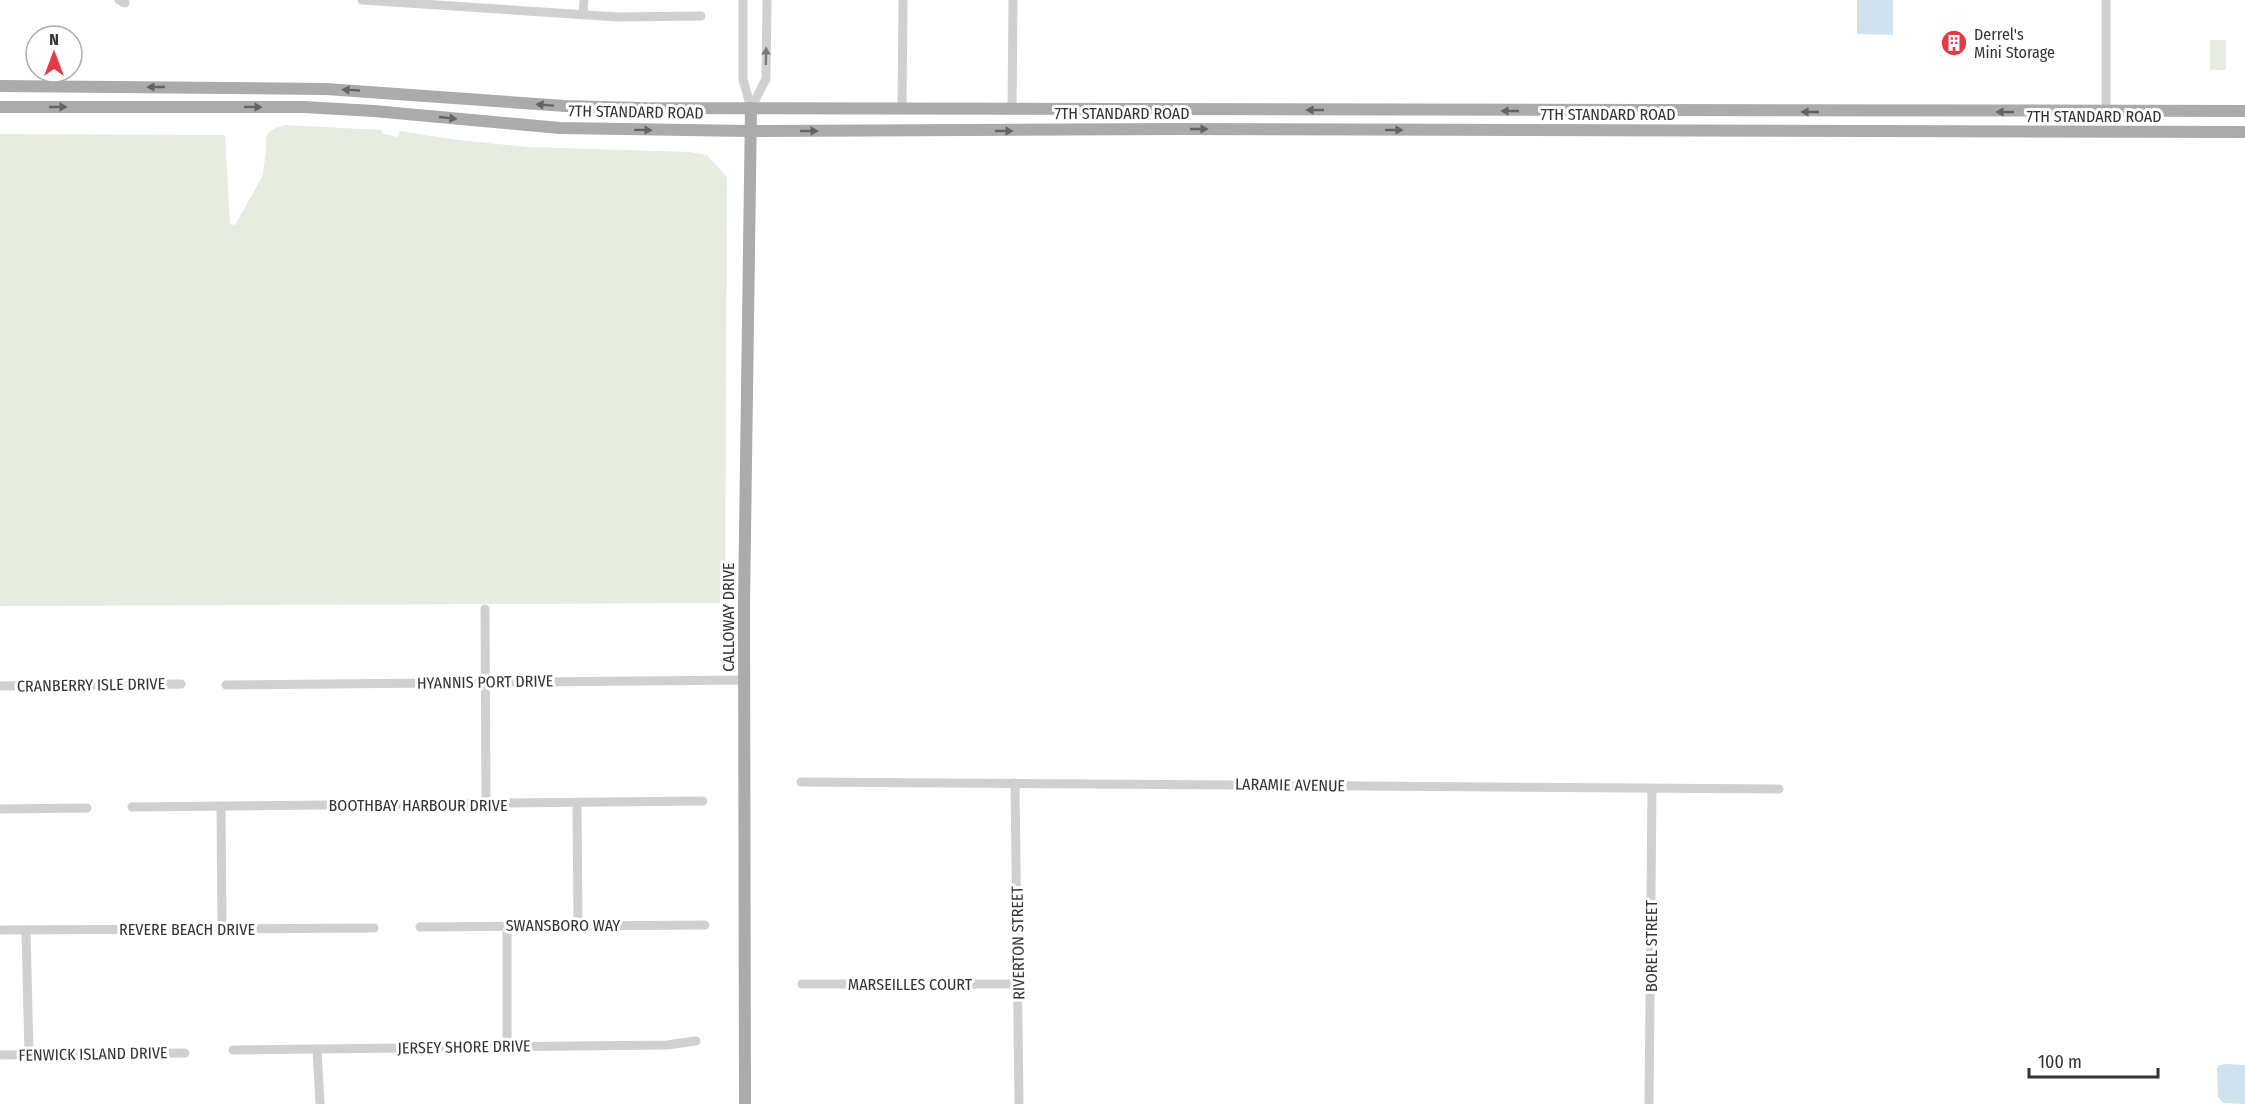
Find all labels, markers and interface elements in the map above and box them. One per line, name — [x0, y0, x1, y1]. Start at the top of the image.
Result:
north arrow — [24, 24, 84, 84]
place label: Derrel's Mini Storage — [1974, 25, 2055, 62]
building icon: Derrel's Mini Storage — [1939, 28, 1969, 58]
text: N — [49, 30, 59, 49]
one-way arrow — [761, 47, 771, 66]
one-way arrow — [146, 82, 165, 92]
one-way arrow — [341, 85, 360, 94]
one-way arrow — [536, 100, 555, 109]
street label: 7TH STANDARD ROAD — [568, 101, 704, 123]
one-way arrow — [49, 102, 68, 112]
one-way arrow — [244, 102, 263, 112]
street label: 7TH STANDARD ROAD — [1054, 104, 1190, 123]
one-way arrow — [1306, 105, 1325, 115]
street label: 7TH STANDARD ROAD — [1540, 105, 1676, 124]
one-way arrow — [1501, 106, 1520, 116]
one-way arrow — [1801, 107, 1820, 117]
one-way arrow — [1996, 107, 2015, 117]
street label: 7TH STANDARD ROAD — [2026, 107, 2162, 126]
one-way arrow — [439, 113, 458, 123]
one-way arrow — [1189, 124, 1208, 134]
one-way arrow — [633, 125, 652, 135]
one-way arrow — [1384, 125, 1403, 135]
one-way arrow — [799, 126, 818, 136]
one-way arrow — [994, 126, 1013, 136]
street label: CALLOWAY DRIVE — [719, 562, 738, 672]
street label: HYANNIS PORT DRIVE — [417, 671, 553, 693]
street label: CRANBERRY ISLE DRIVE — [17, 674, 165, 696]
street label: LARAMIE AVENUE — [1235, 775, 1345, 795]
street label: BOOTHBAY HARBOUR DRIVE — [329, 796, 507, 815]
street label: RIVERTON STREET — [1008, 886, 1028, 1000]
street label: BOREL STREET — [1642, 899, 1661, 992]
street label: SWANSBORO WAY — [506, 916, 620, 935]
street label: REVERE BEACH DRIVE — [119, 920, 255, 939]
street label: MARSEILLES COURT — [848, 975, 973, 994]
street label: JERSEY SHORE DRIVE — [397, 1036, 531, 1058]
scale bar — [2029, 1041, 2158, 1079]
street label: FENWICK ISLAND DRIVE — [18, 1043, 168, 1065]
text: 100 m — [2038, 1051, 2082, 1073]

